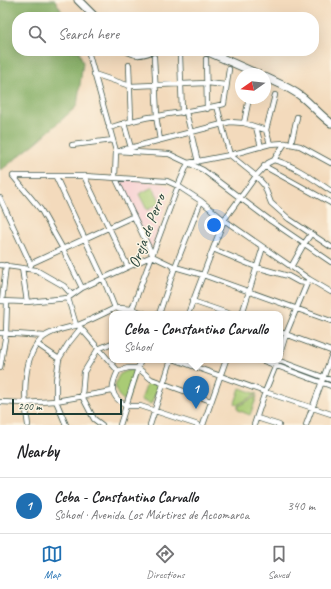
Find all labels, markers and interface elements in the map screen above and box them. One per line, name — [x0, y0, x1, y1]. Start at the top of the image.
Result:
search box — [12, 12, 319, 56]
icon: search — [26, 23, 48, 45]
text: Search here — [58, 25, 119, 44]
north arrow — [235, 68, 271, 104]
street label: Oreja de Perro — [124, 189, 171, 271]
your location — [204, 215, 224, 235]
popup — [109, 311, 283, 363]
text: Ceba - Constantino Carvallo — [124, 320, 268, 339]
text: School — [124, 339, 152, 355]
pin: 1 — [183, 376, 209, 409]
scale bar — [12, 397, 122, 416]
text: 200 m — [18, 399, 42, 413]
text: Nearby — [16, 441, 59, 462]
text: Ceba - Constantino Carvallo — [54, 488, 198, 507]
text: 1 — [26, 498, 32, 514]
text: 340 m — [287, 498, 315, 514]
text: School · Avenida Los Mártires de Accomarca — [54, 507, 249, 523]
tab: Map — [41, 543, 63, 581]
tab: Directions — [146, 543, 185, 581]
tab: Saved — [268, 543, 290, 581]

